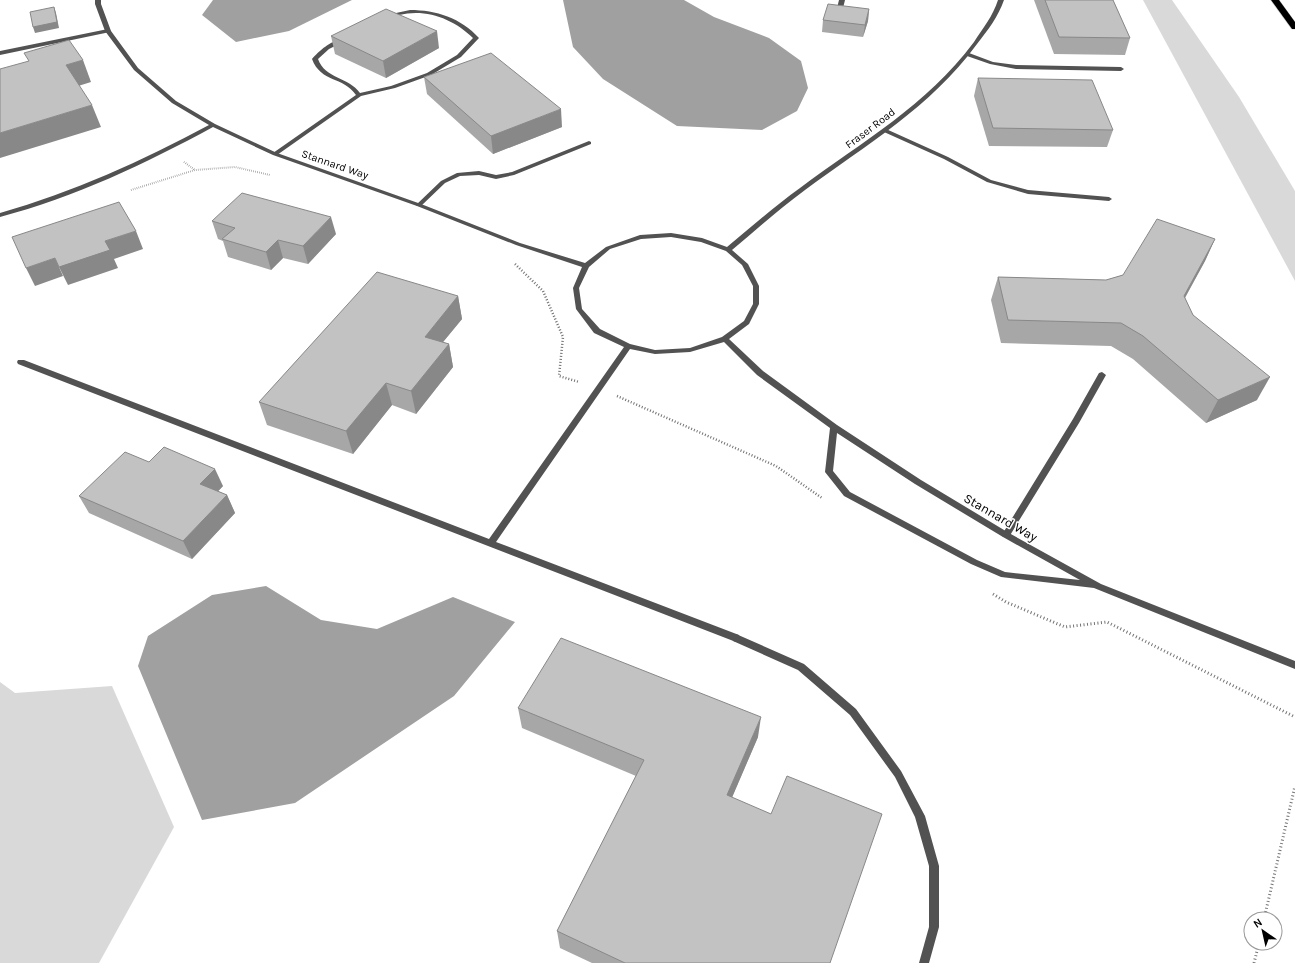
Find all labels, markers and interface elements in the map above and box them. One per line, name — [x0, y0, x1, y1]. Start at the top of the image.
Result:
street label: Fraser Road — [843, 105, 898, 151]
street label: Stannard Way — [300, 147, 370, 182]
street label: Stannard Way — [961, 490, 1040, 545]
north arrow — [1243, 911, 1283, 951]
text: N — [1251, 916, 1265, 931]

